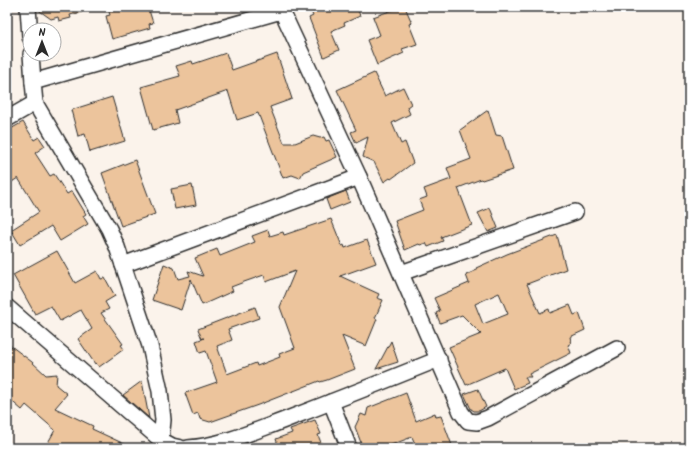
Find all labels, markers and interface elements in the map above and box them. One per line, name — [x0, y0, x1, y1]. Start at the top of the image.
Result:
north arrow — [22, 22, 62, 62]
text: N — [39, 24, 46, 42]

